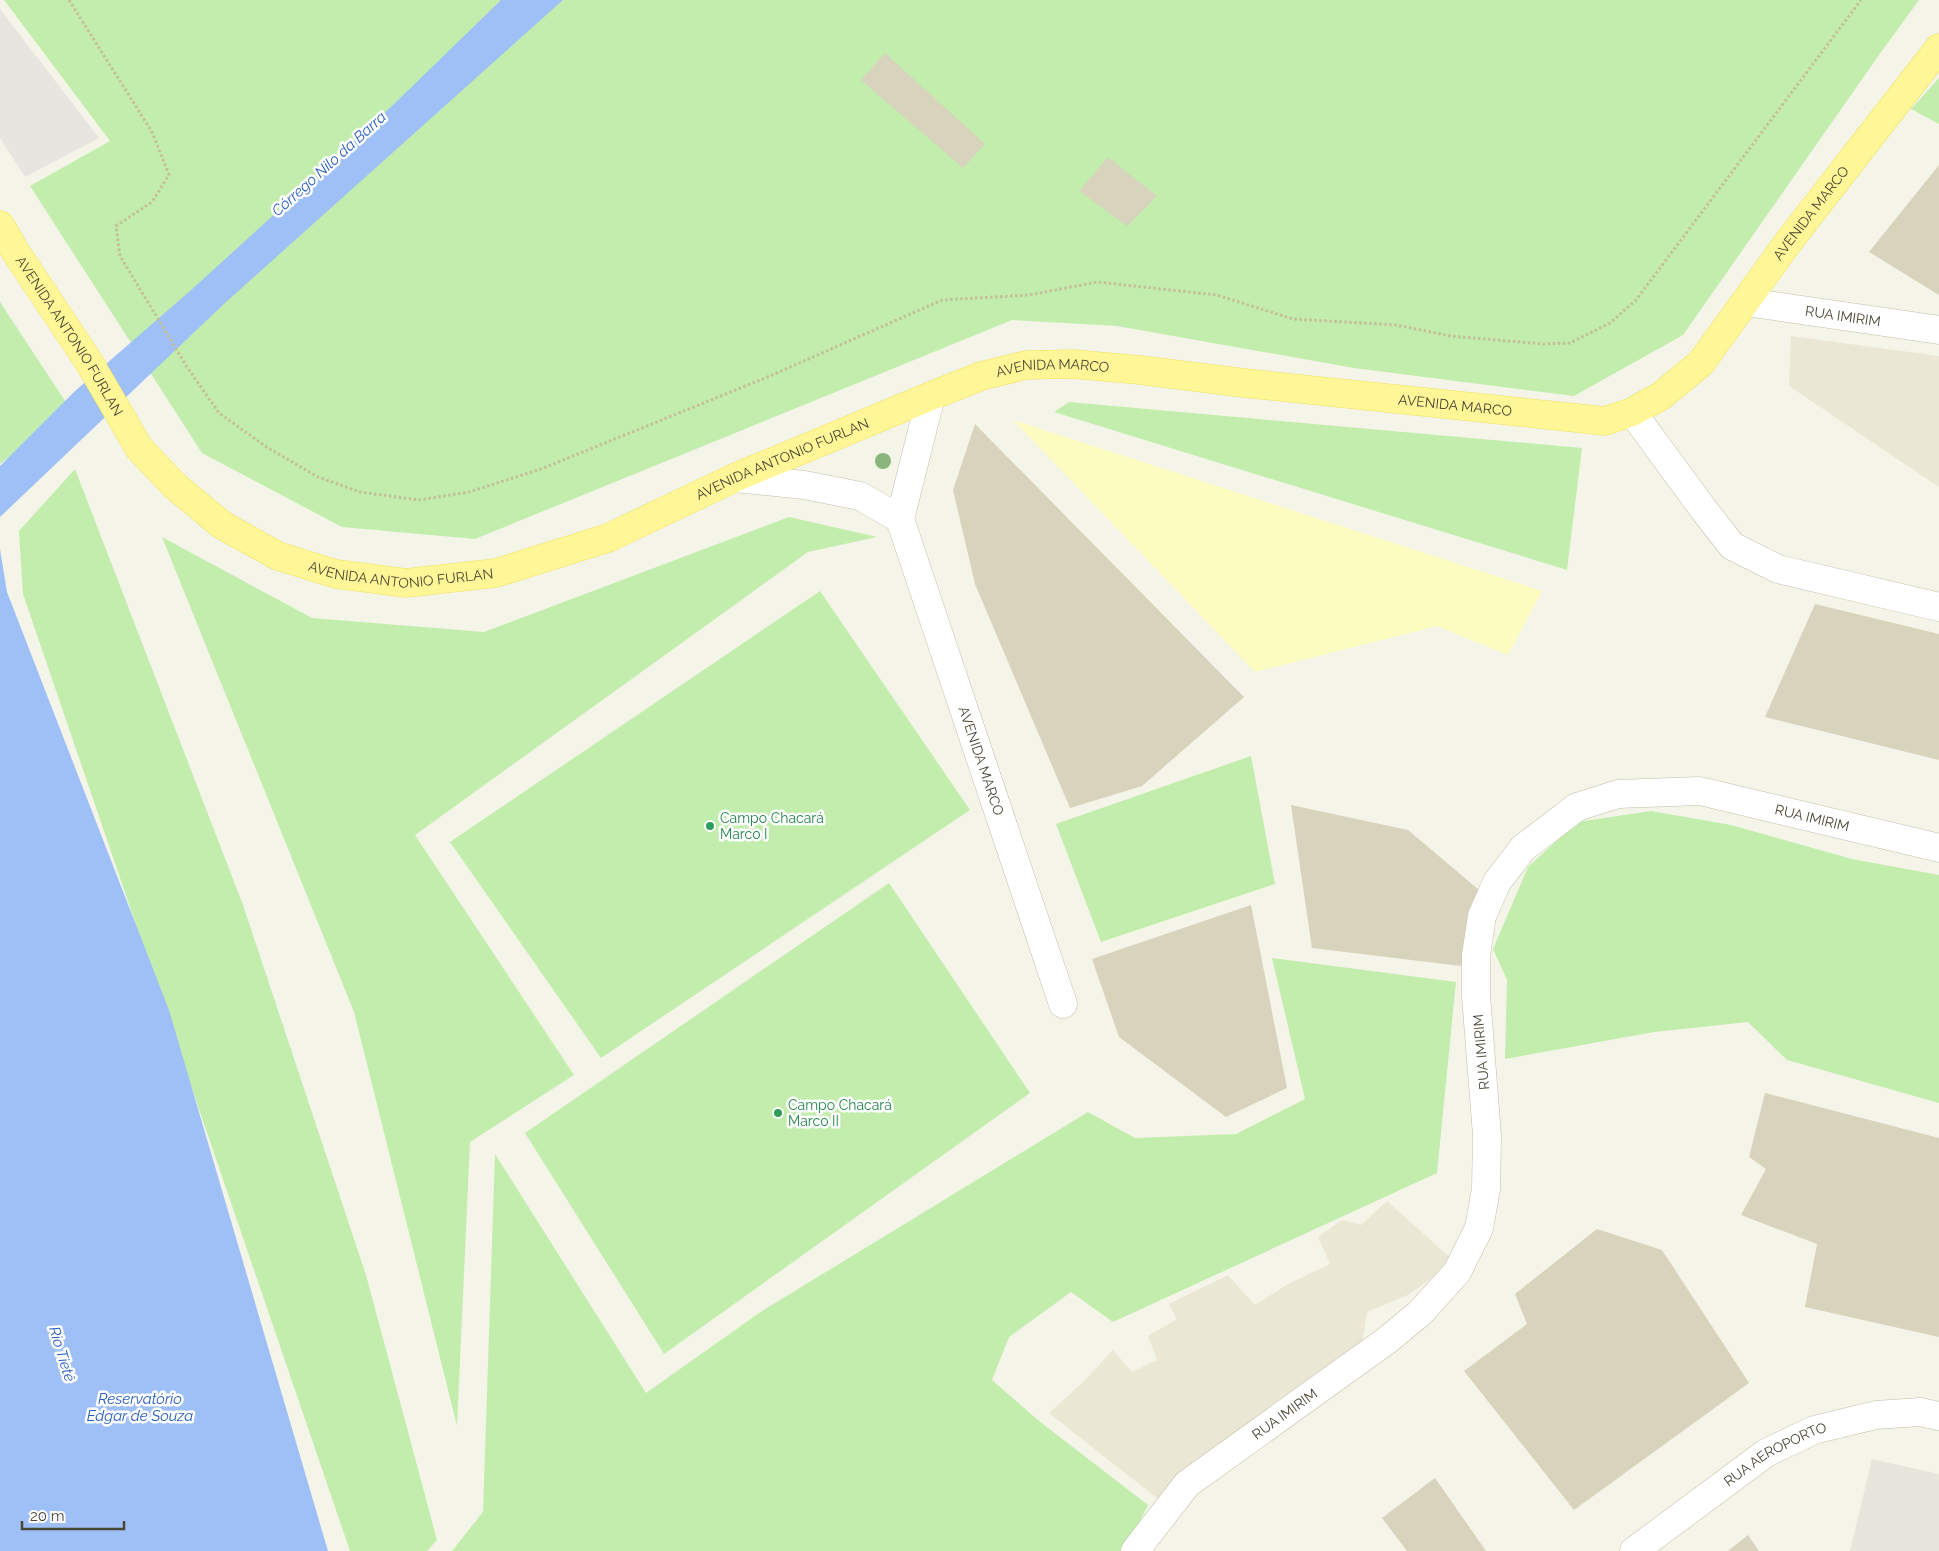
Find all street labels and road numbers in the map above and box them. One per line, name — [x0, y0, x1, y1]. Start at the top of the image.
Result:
street label: AVENIDA MARCO — [1770, 163, 1852, 263]
street label: AVENIDA ANTONIO FURLAN — [13, 253, 127, 419]
street label: RUA IMIRIM — [1804, 303, 1882, 329]
street label: AVENIDA MARCO — [994, 356, 1110, 380]
street label: AVENIDA MARCO — [1397, 391, 1513, 419]
street label: AVENIDA ANTONIO FURLAN — [693, 415, 871, 503]
street label: AVENIDA ANTONIO FURLAN — [307, 558, 494, 591]
street label: AVENIDA MARCO — [956, 704, 1007, 818]
street label: RUA IMIRIM — [1773, 801, 1851, 834]
street label: RUA IMIRIM — [1470, 1013, 1492, 1091]
street label: RUA IMIRIM — [1249, 1385, 1320, 1443]
street label: RUA AEROPORTO — [1721, 1419, 1828, 1490]

